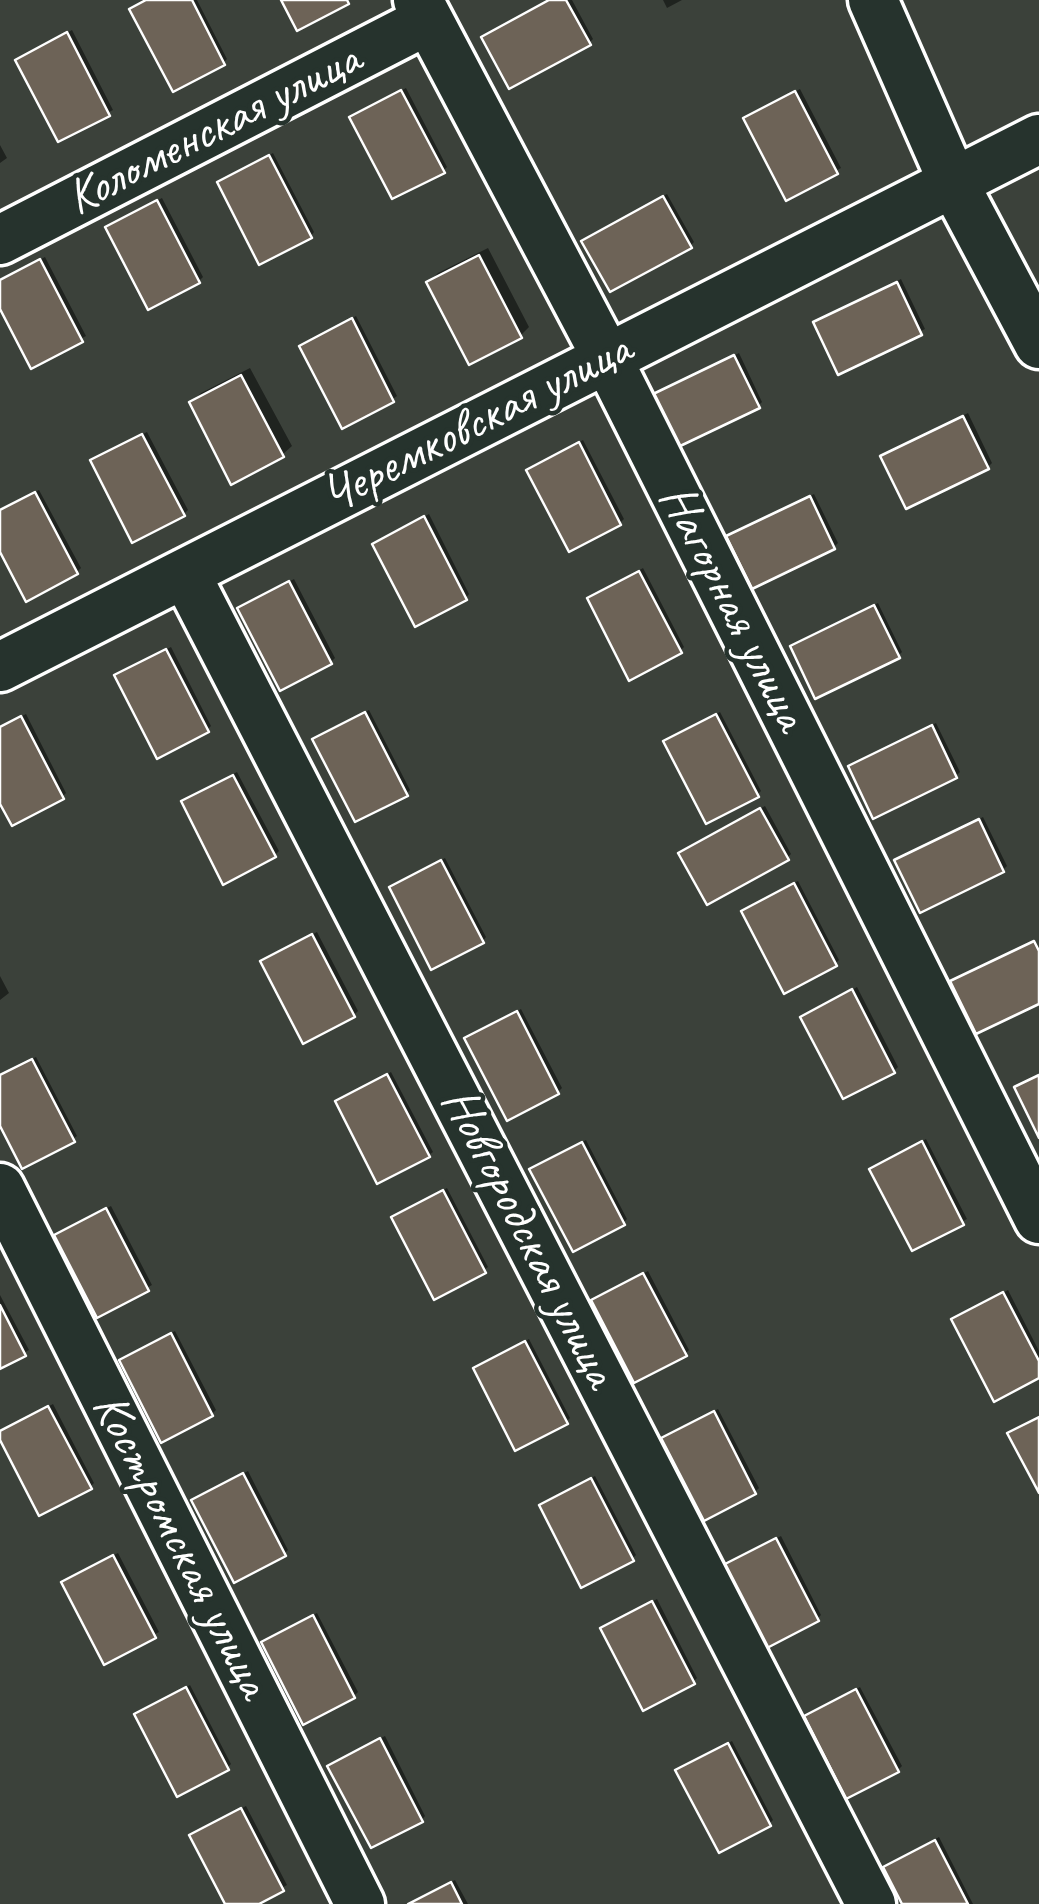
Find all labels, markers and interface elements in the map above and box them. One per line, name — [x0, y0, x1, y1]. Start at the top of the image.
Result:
street label: Коломенская улица — [57, 30, 371, 230]
street label: Черемковская улица — [312, 320, 642, 528]
street label: Нагорная улица — [644, 475, 820, 741]
street label: Новгородская улица — [427, 1078, 629, 1398]
street label: Костромская улица — [78, 1384, 282, 1708]

